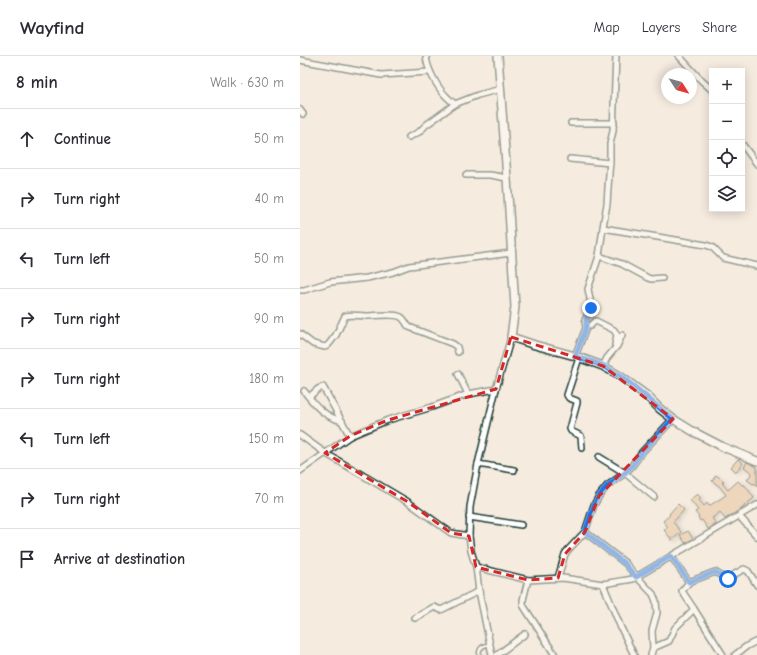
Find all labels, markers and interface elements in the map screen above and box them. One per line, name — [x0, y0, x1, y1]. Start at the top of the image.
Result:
text: Wayfind — [20, 17, 84, 39]
text: Map — [593, 19, 620, 36]
text: Layers — [642, 19, 680, 36]
text: Share — [702, 19, 737, 36]
north arrow — [661, 68, 697, 104]
map controls — [709, 68, 745, 212]
button: + — [709, 68, 745, 104]
text: 8 min — [16, 73, 58, 92]
text: Walk · 630 m — [210, 75, 284, 90]
button: − — [709, 104, 745, 140]
icon: ahead — [16, 128, 38, 150]
text: Continue — [54, 130, 111, 148]
text: 50 m — [254, 131, 284, 146]
button: locate — [709, 140, 745, 176]
button: layers — [709, 176, 745, 212]
icon: right — [16, 188, 38, 210]
text: Turn right — [54, 190, 120, 208]
text: 40 m — [255, 191, 284, 206]
icon: left — [16, 248, 38, 270]
text: Turn left — [54, 250, 110, 268]
text: 50 m — [254, 251, 284, 266]
route end — [582, 299, 600, 317]
icon: right — [16, 308, 38, 330]
text: Turn right — [54, 310, 120, 328]
text: 90 m — [254, 311, 284, 326]
icon: right — [16, 368, 38, 390]
text: Turn right — [54, 370, 120, 388]
text: 180 m — [249, 371, 284, 386]
icon: left — [16, 428, 38, 450]
text: Turn left — [54, 430, 110, 448]
text: 150 m — [249, 431, 284, 446]
icon: right — [16, 488, 38, 510]
text: Turn right — [54, 490, 120, 508]
text: 70 m — [255, 491, 284, 506]
icon: arrive — [16, 548, 38, 570]
text: Arrive at destination — [54, 550, 185, 568]
route start — [719, 570, 737, 588]

